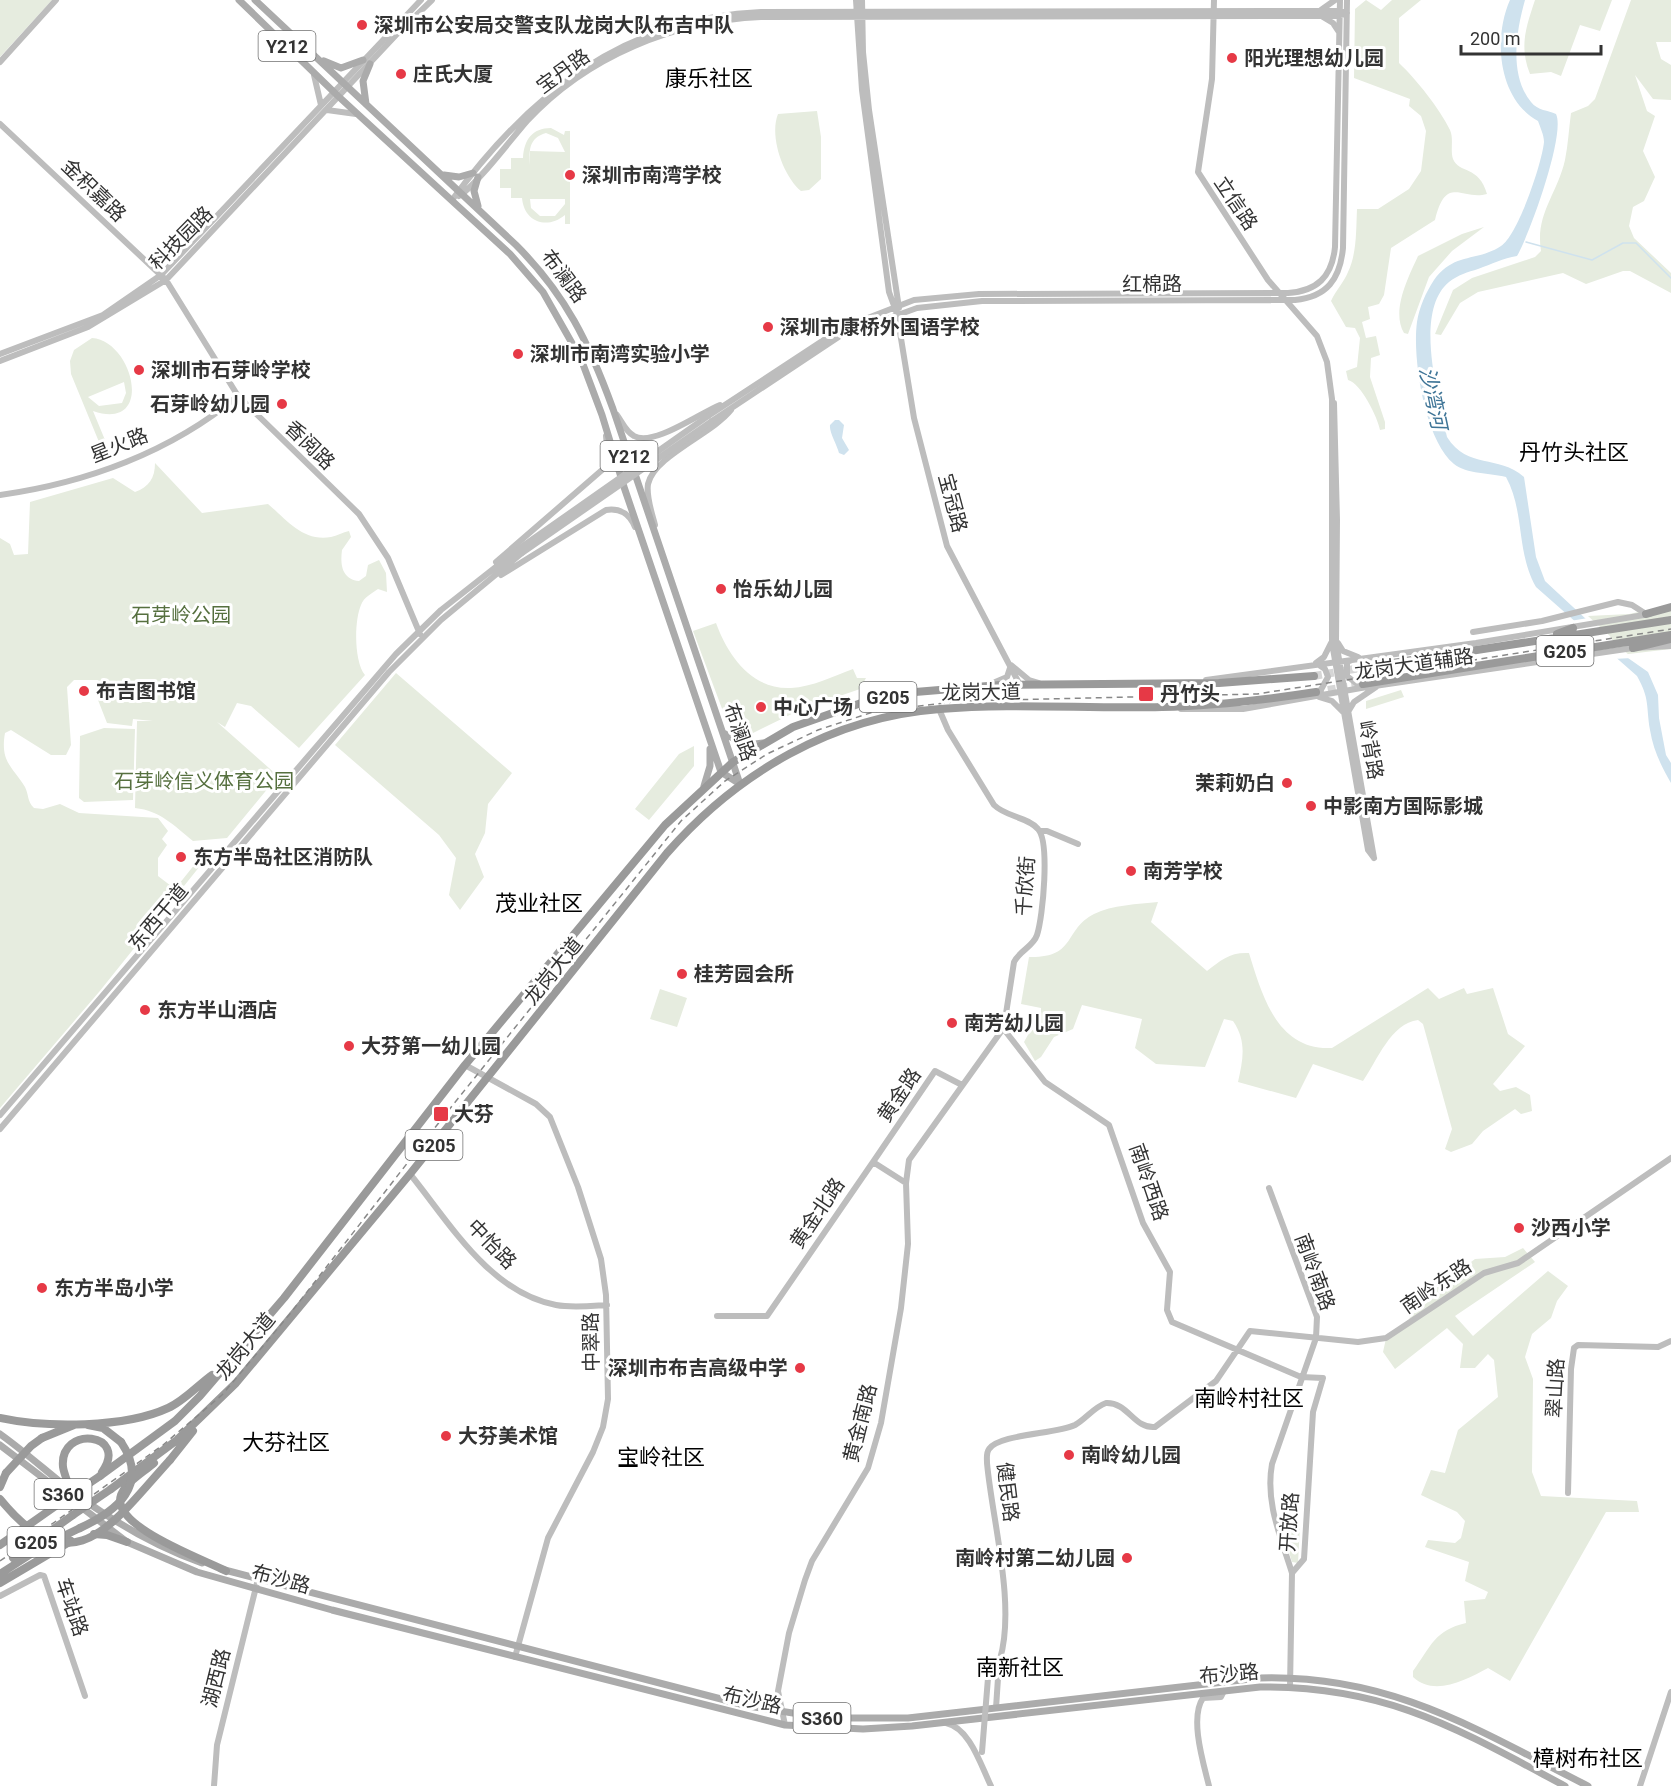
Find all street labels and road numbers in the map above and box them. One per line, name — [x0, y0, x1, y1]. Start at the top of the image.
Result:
road number: Y212 — [258, 31, 316, 61]
street label: 宝丹路 — [532, 44, 594, 98]
street label: 金积嘉路 — [57, 154, 131, 226]
street label: 立信路 — [1209, 171, 1263, 235]
street label: 科技园路 — [144, 201, 218, 275]
street label: 布澜路 — [536, 245, 592, 307]
street label: 红棉路 — [1122, 272, 1182, 296]
street label: 香阅路 — [280, 416, 340, 474]
street label: 星火路 — [87, 423, 151, 467]
road number: Y212 — [600, 441, 658, 471]
street label: 宝冠路 — [934, 471, 972, 535]
road number: G205 — [1536, 636, 1594, 666]
street label: 龙岗大道辅路 — [1353, 644, 1475, 684]
street label: 龙岗大道 — [941, 679, 1021, 705]
road number: G205 — [860, 682, 916, 712]
street label: 布澜路 — [719, 700, 761, 764]
street label: 岭背路 — [1354, 718, 1388, 782]
street label: 千欣街 — [1011, 855, 1039, 917]
street label: 东西干道 — [123, 879, 193, 955]
street label: 龙岗大道 — [519, 932, 587, 1010]
street label: 黄金路 — [872, 1063, 926, 1127]
road number: G205 — [406, 1130, 462, 1160]
street label: 南岭西路 — [1125, 1140, 1173, 1224]
street label: 黄金北路 — [785, 1173, 849, 1253]
street label: 中怡路 — [463, 1214, 521, 1274]
street label: 南岭南路 — [1290, 1230, 1340, 1314]
street label: 南岭东路 — [1396, 1254, 1476, 1318]
street label: 龙岗大道 — [210, 1308, 280, 1384]
street label: 中翠路 — [578, 1312, 604, 1372]
street label: 翠山路 — [1541, 1357, 1569, 1419]
street label: 黄金南路 — [839, 1381, 881, 1465]
street label: 健民路 — [992, 1461, 1024, 1523]
road number: S360 — [34, 1479, 92, 1509]
street label: 开放路 — [1275, 1491, 1303, 1553]
road number: G205 — [8, 1527, 64, 1557]
street label: 布沙路 — [249, 1560, 313, 1598]
street label: 车站路 — [51, 1575, 93, 1639]
street label: 湖西路 — [197, 1646, 235, 1710]
street label: 布沙路 — [1198, 1659, 1260, 1689]
street label: 布沙路 — [720, 1682, 784, 1718]
road number: S360 — [794, 1703, 850, 1733]

